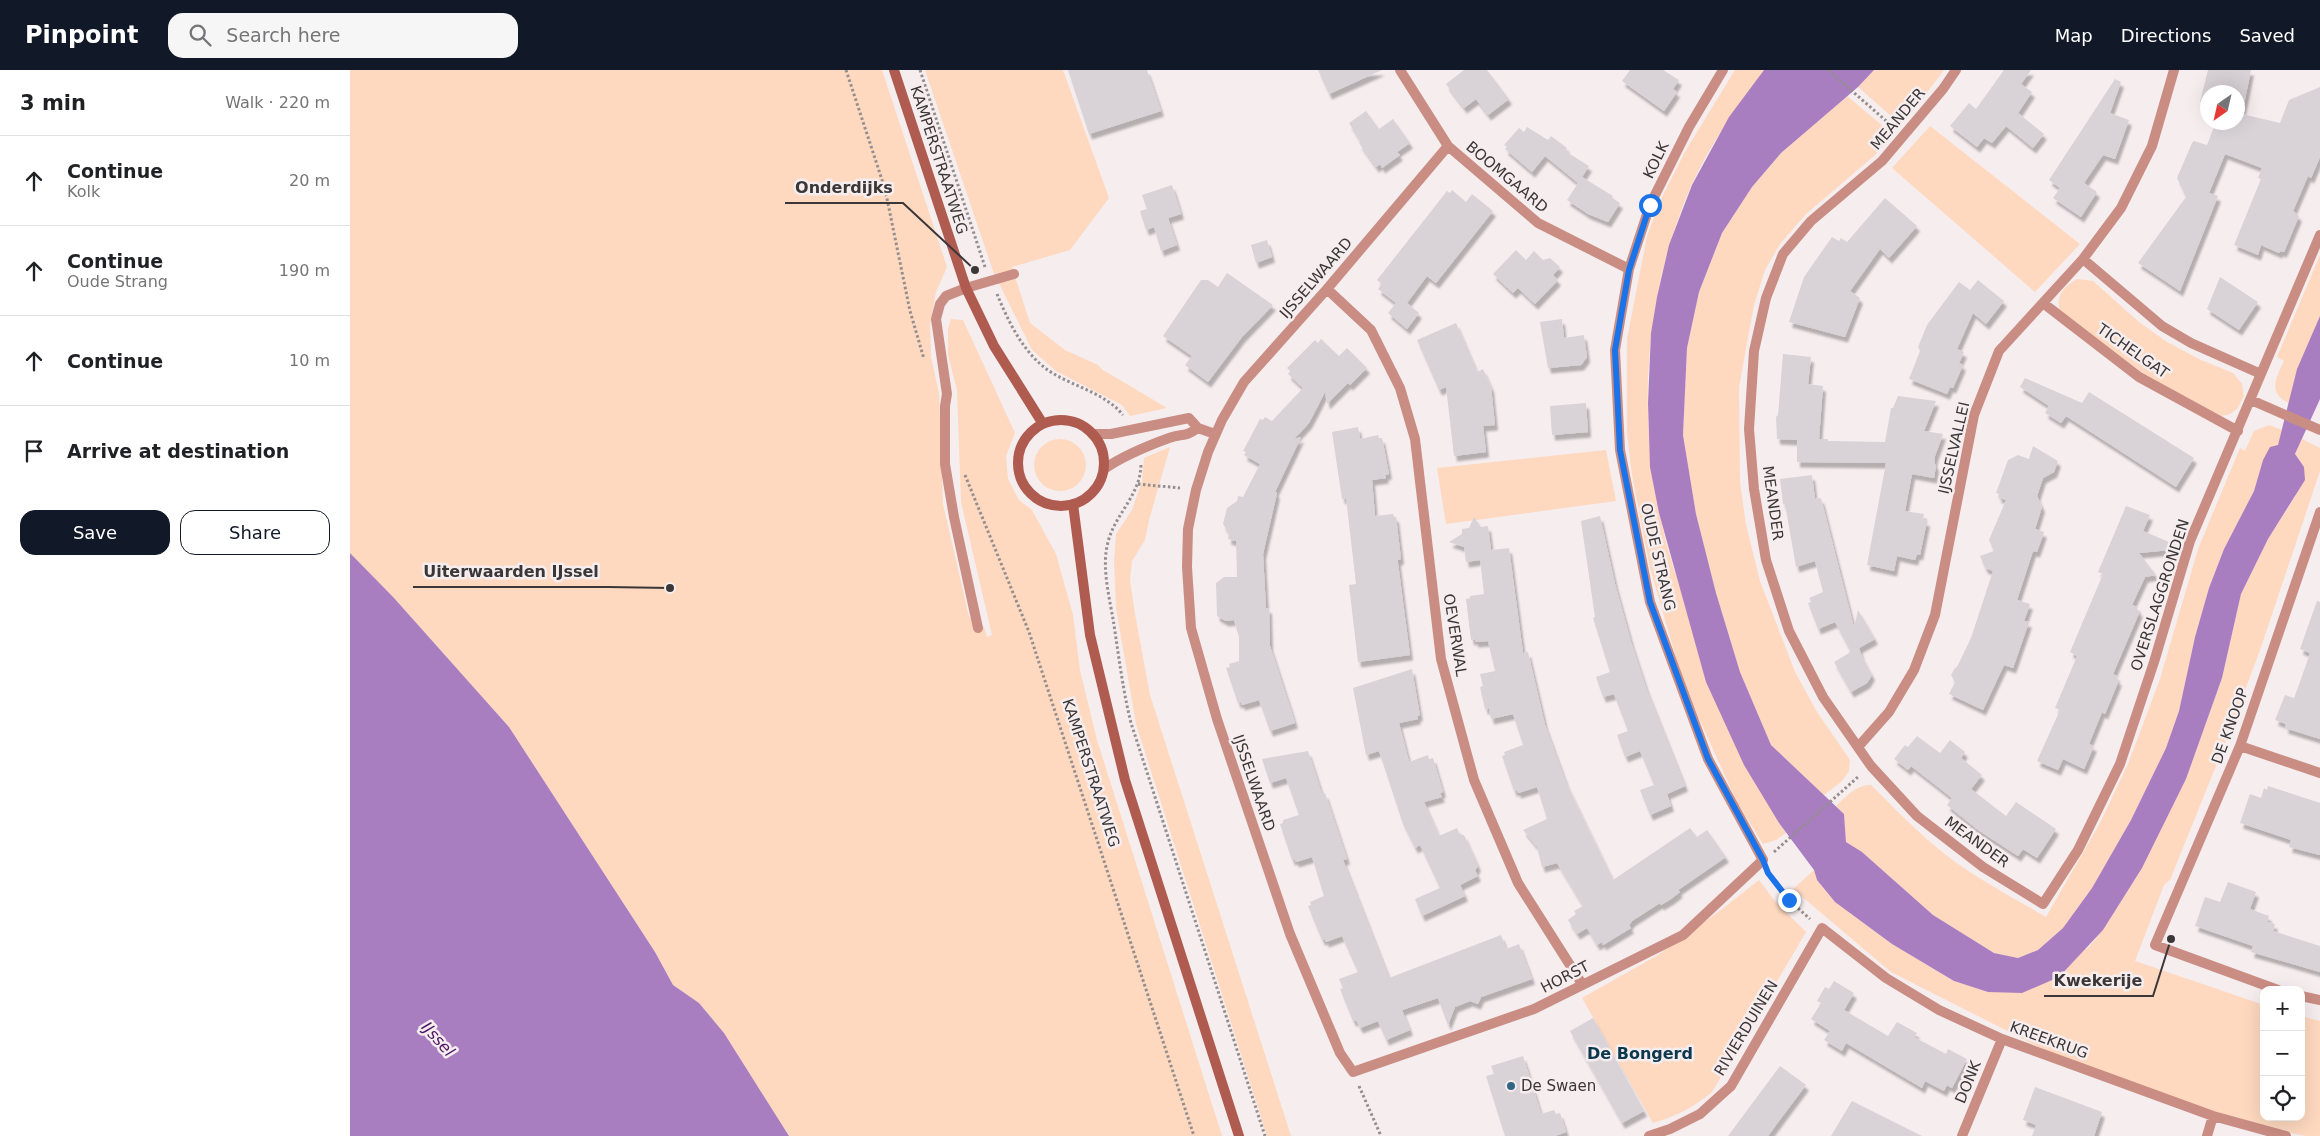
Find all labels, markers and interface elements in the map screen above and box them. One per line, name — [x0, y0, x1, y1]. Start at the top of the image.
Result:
search box — [168, 13, 518, 58]
text: Pinpoint — [25, 21, 138, 49]
icon: search — [186, 21, 214, 49]
text: Search here — [226, 24, 341, 46]
text: Map — [2055, 25, 2093, 46]
text: Directions — [2121, 25, 2211, 46]
text: Saved — [2239, 25, 2295, 46]
street label: KAMPERSTRAATWEG — [906, 83, 972, 237]
street label: MEANDER — [1867, 84, 1929, 154]
north arrow — [2200, 85, 2245, 130]
text: 3 min — [20, 91, 86, 115]
text: Walk · 220 m — [225, 93, 330, 112]
street label: KOLK — [1639, 137, 1673, 181]
street label: BOOMGAARD — [1462, 138, 1552, 216]
text: Continue — [67, 160, 163, 182]
icon: ahead — [20, 167, 48, 195]
text: 20 m — [289, 171, 330, 190]
callout: Onderdijks — [785, 172, 903, 203]
text: Onderdijks — [795, 178, 893, 197]
text: Kolk — [67, 182, 100, 201]
route start — [1639, 194, 1662, 217]
street label: IJSSELWAARD — [1276, 234, 1356, 322]
text: Continue — [67, 250, 163, 272]
icon: ahead — [20, 257, 48, 285]
text: 190 m — [279, 261, 330, 280]
text: Oude Strang — [67, 272, 168, 291]
street label: TICHELGAT — [2093, 319, 2173, 383]
icon: ahead — [20, 347, 48, 375]
text: Continue — [67, 350, 163, 372]
text: 10 m — [289, 351, 330, 370]
street label: IJSSELVALLEI — [1935, 400, 1973, 496]
icon: arrive — [20, 437, 48, 465]
text: Arrive at destination — [67, 440, 289, 462]
street label: MEANDER — [1759, 464, 1787, 542]
street label: OUDE STRANG — [1637, 501, 1679, 613]
button: Save — [20, 510, 170, 555]
button: Share — [180, 510, 330, 555]
street label: OVERSLAGGRONDEN — [2127, 517, 2193, 673]
callout: Uiterwaarden IJssel — [413, 556, 608, 587]
text: Uiterwaarden IJssel — [423, 562, 599, 581]
street label: OEVERWAL — [1440, 592, 1471, 678]
street label: DE KNOOP — [2208, 686, 2252, 766]
street label: KAMPERSTRAATWEG — [1058, 696, 1124, 850]
street label: IJSSELWAARD — [1229, 732, 1279, 834]
street label: MEANDER — [1941, 813, 2013, 871]
route end — [1778, 889, 1801, 912]
street label: HORST — [1538, 957, 1593, 997]
callout: Kwekerije — [2044, 965, 2153, 996]
text: Kwekerije — [2054, 971, 2143, 990]
street label: RIVIERDUINEN — [1710, 977, 1782, 1079]
map controls — [2260, 986, 2305, 1121]
button: + — [2260, 986, 2305, 1031]
water label: IJssel — [417, 1018, 459, 1061]
street label: KREEKRUG — [2007, 1018, 2091, 1062]
button: − — [2260, 1031, 2305, 1076]
district label: De Bongerd — [1587, 1044, 1693, 1063]
street label: DONK — [1951, 1057, 1985, 1106]
button: locate — [2260, 1076, 2305, 1121]
place label: De Swaen — [1521, 1077, 1596, 1095]
marker: De Swaen — [1505, 1080, 1517, 1092]

